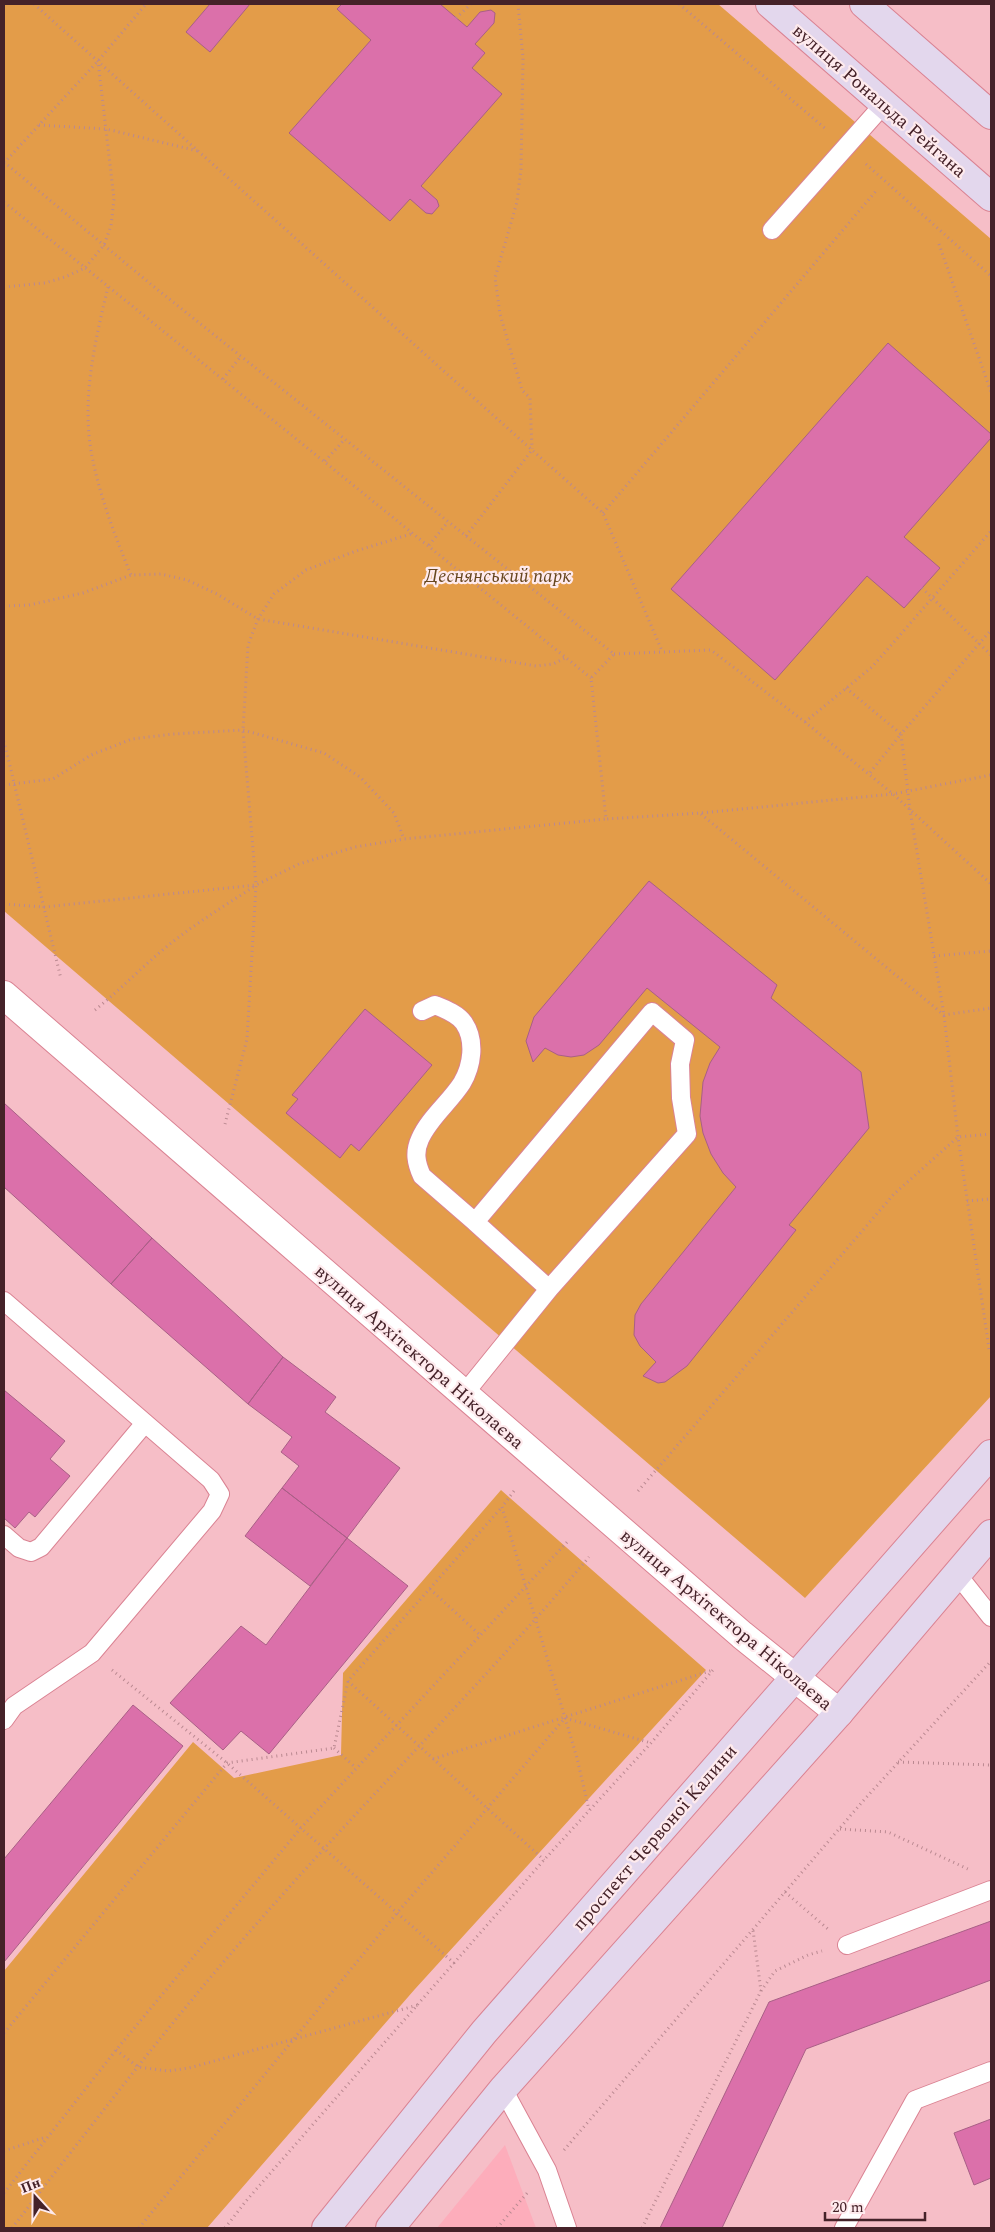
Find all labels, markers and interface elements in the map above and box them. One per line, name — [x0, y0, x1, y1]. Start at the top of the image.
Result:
street label: вулиця Рональда Рейгана — [785, 17, 973, 186]
park label: Деснянський парк — [424, 562, 571, 591]
street label: вулиця Архітектора Ніколаєва — [308, 1258, 531, 1457]
street label: вулиця Архітектора Ніколаєва — [613, 1522, 839, 1718]
street label: проспект Червоної Калини — [566, 1738, 744, 1938]
north arrow — [10, 2172, 60, 2222]
text: Пн — [17, 2172, 44, 2199]
scale bar — [825, 2190, 925, 2222]
text: 20 m — [832, 2196, 864, 2219]

